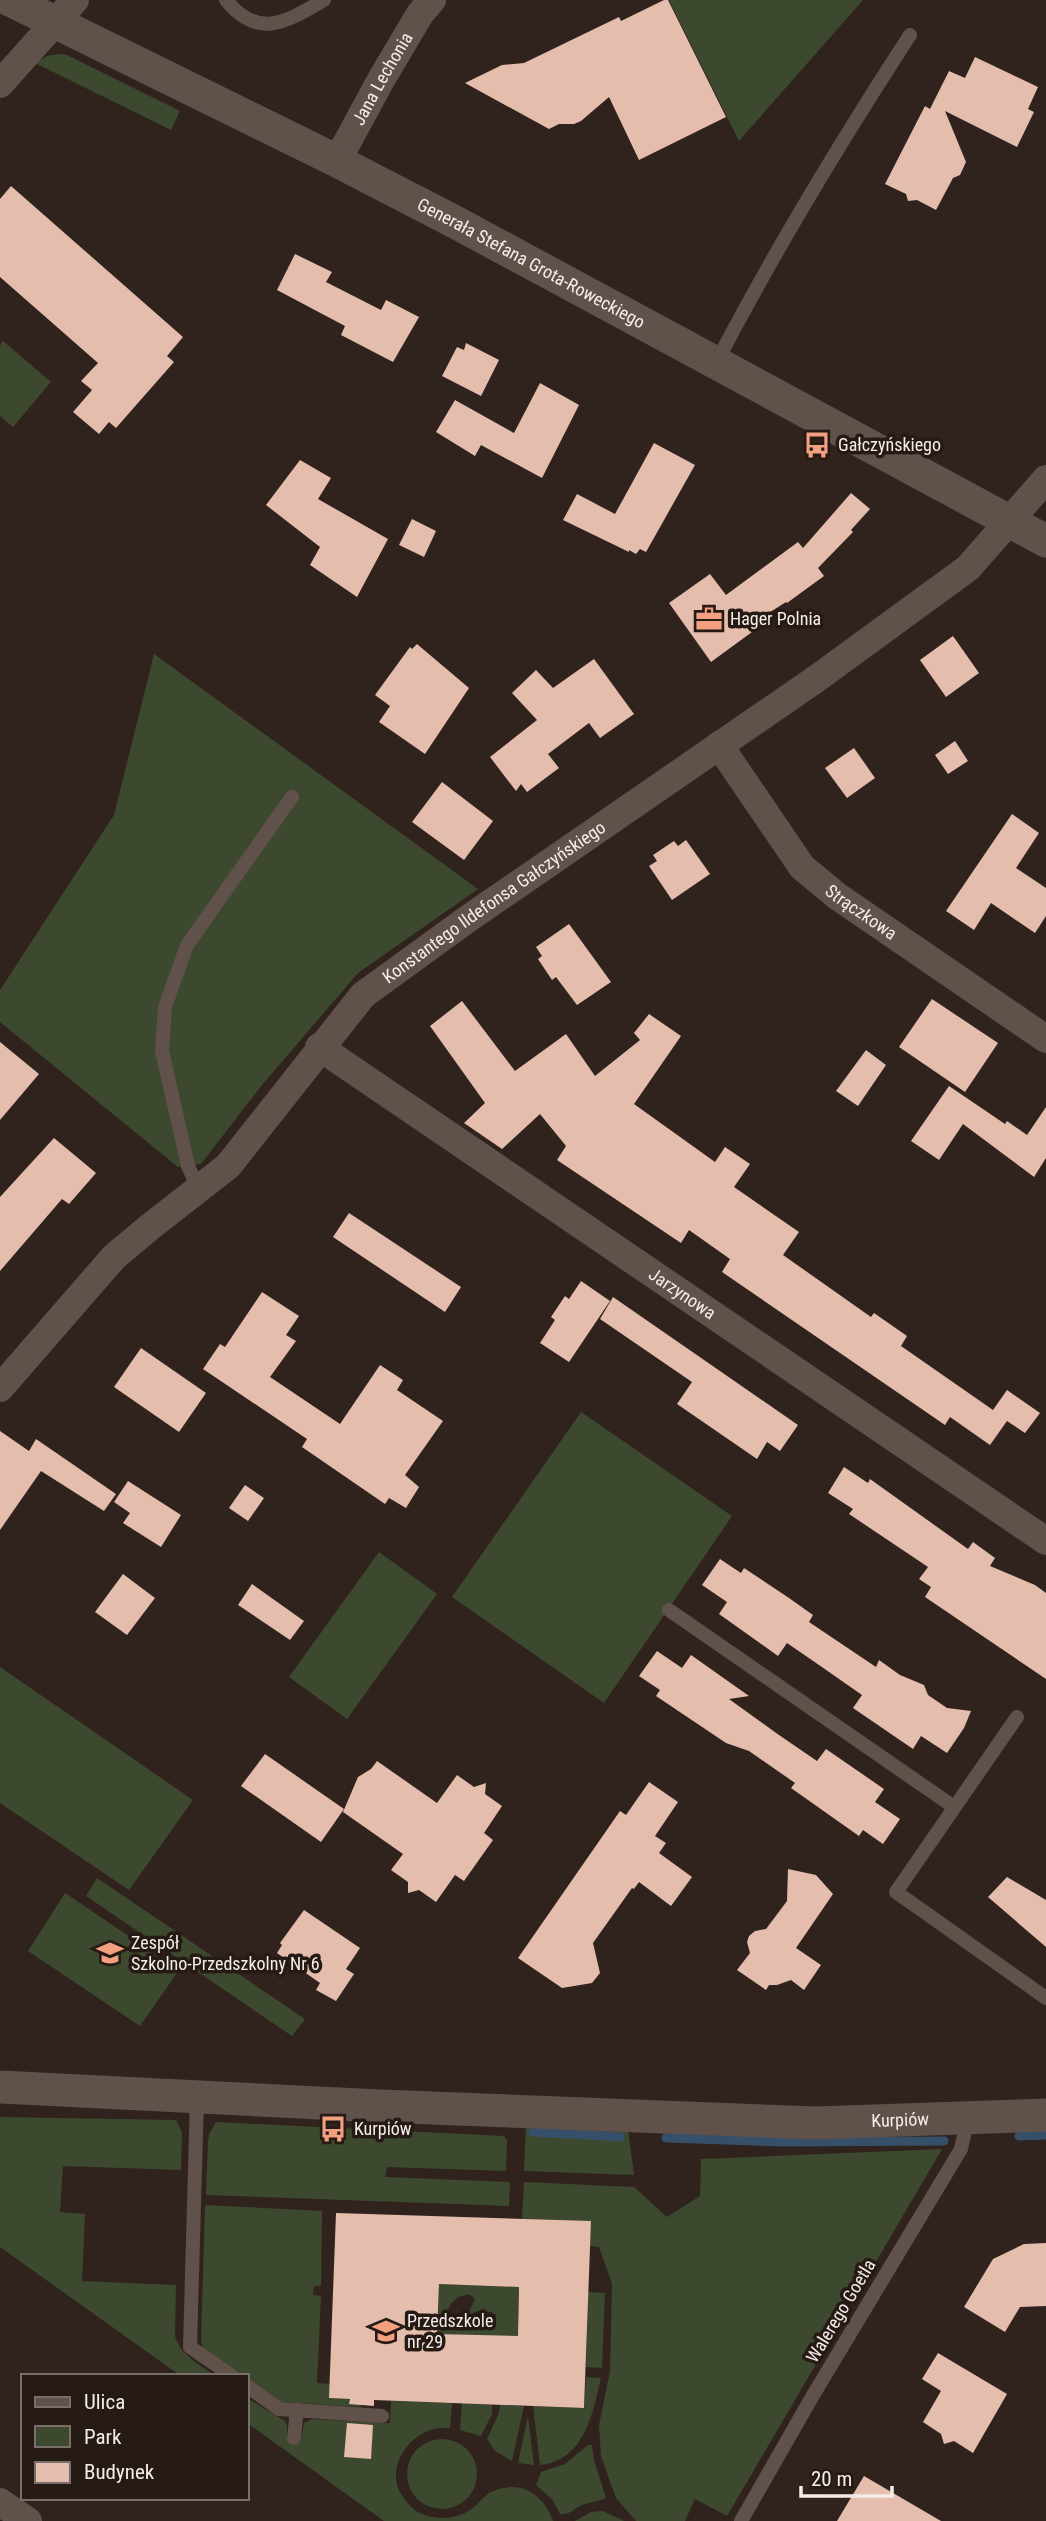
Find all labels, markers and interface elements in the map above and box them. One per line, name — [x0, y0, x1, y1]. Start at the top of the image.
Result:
street label: Jana Lechonia — [347, 28, 417, 129]
street label: Generała Stefana Grota-Roweckiego — [414, 193, 649, 333]
bus stop icon: Gałczyńskiego — [802, 430, 832, 460]
place label: Gałczyńskiego — [838, 434, 941, 455]
office icon: Hager Polnia — [694, 604, 724, 634]
place label: Hager Polnia — [730, 608, 821, 629]
street label: Konstantego Ildefonsa Gałczyńskiego — [378, 816, 609, 987]
street label: Strączkowa — [821, 880, 901, 944]
street label: Jarzynowa — [645, 1263, 720, 1323]
place label: Zespół Szkolno-Przedszkolny Nr 6 — [131, 1932, 320, 1974]
school or university icon: Zespół Szkolno-Przedszkolny Nr 6 — [95, 1938, 125, 1968]
street label: Kurpiów — [871, 2108, 930, 2131]
bus stop icon: Kurpiów — [318, 2114, 348, 2144]
place label: Kurpiów — [354, 2118, 412, 2139]
street label: Walerego Goetla — [802, 2255, 880, 2366]
place label: Przedszkole nr 29 — [407, 2310, 493, 2352]
school or university icon: Przedszkole nr 29 — [371, 2316, 401, 2346]
legend — [21, 2374, 248, 2500]
text: Ulica — [84, 2390, 125, 2414]
text: Park — [84, 2425, 122, 2449]
scale bar — [801, 2454, 892, 2498]
text: Budynek — [84, 2460, 155, 2484]
text: 20 m — [811, 2467, 852, 2491]

